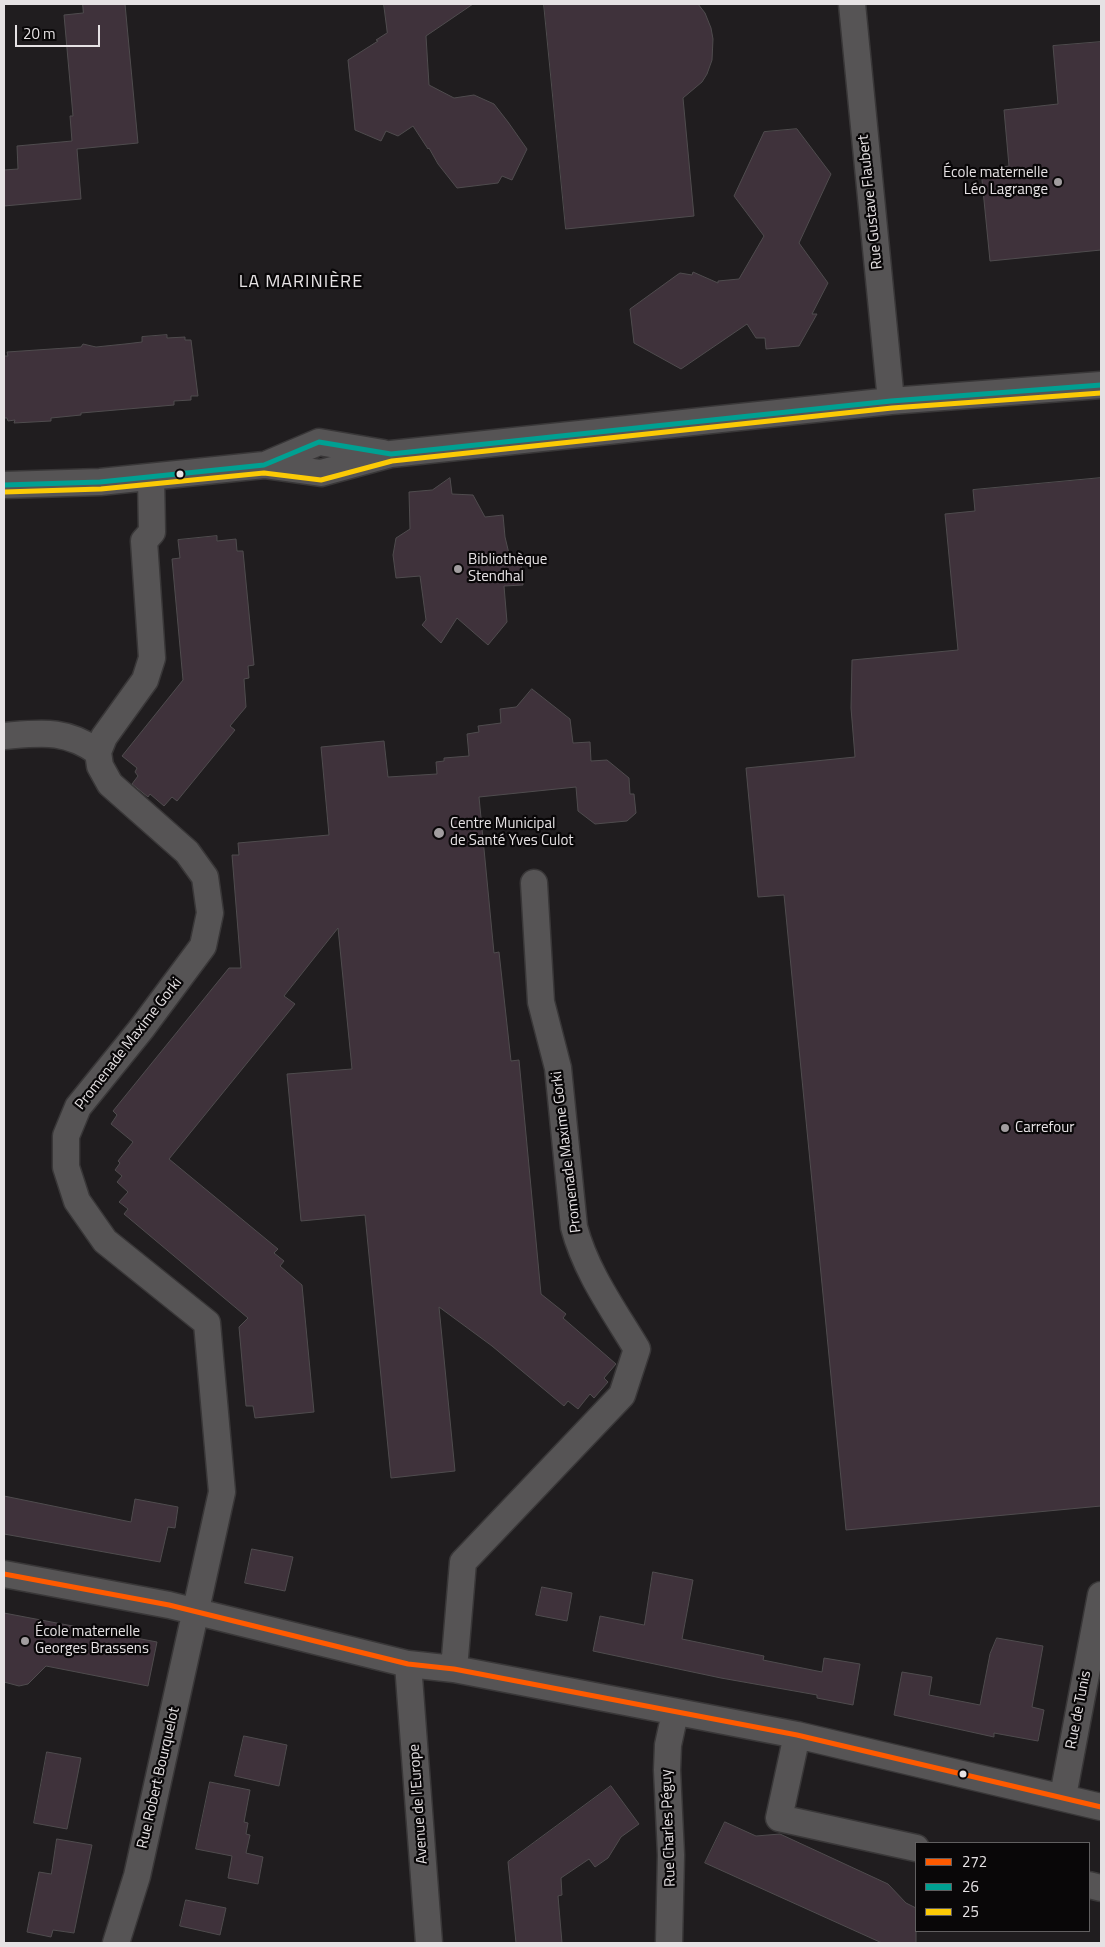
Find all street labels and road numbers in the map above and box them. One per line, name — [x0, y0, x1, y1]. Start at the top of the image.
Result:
street label: Rue Gustave Flaubert — [855, 134, 887, 270]
street label: Promenade Maxime Gorki — [72, 974, 186, 1114]
street label: Promenade Maxime Gorki — [548, 1070, 586, 1234]
street label: Rue de Tunis — [1063, 1669, 1095, 1751]
street label: Rue Robert Bourquelot — [134, 1706, 184, 1850]
street label: Avenue de l'Europe — [406, 1743, 432, 1865]
street label: Rue Charles Péguy — [658, 1769, 680, 1887]

